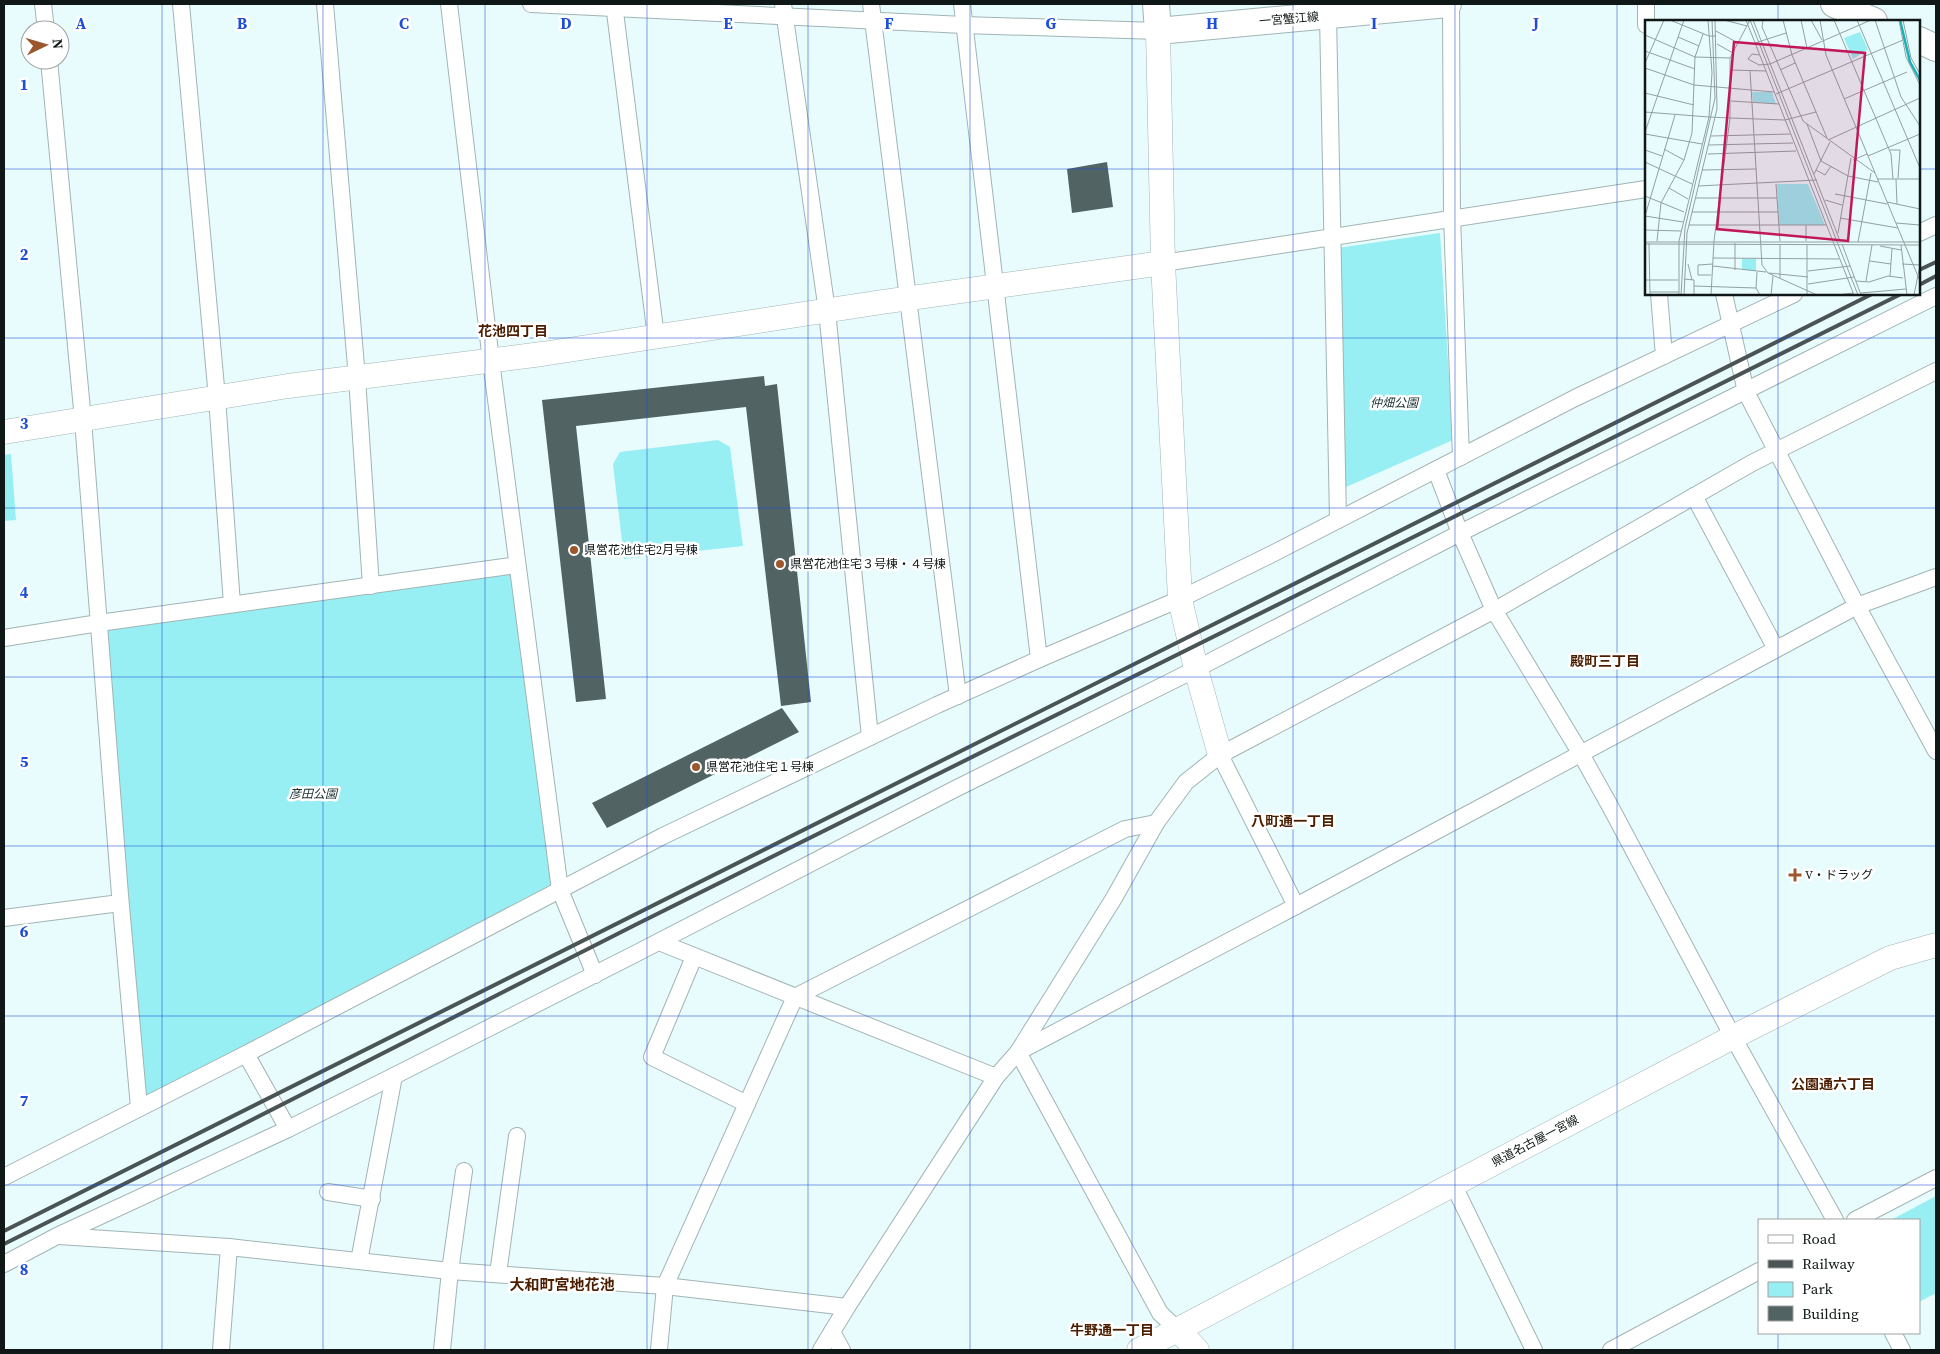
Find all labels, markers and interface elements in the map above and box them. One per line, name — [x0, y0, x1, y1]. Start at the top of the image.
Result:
street label: 一宮蟹江線 — [1258, 8, 1320, 30]
text: A — [76, 12, 87, 34]
text: B — [237, 12, 248, 34]
text: C — [399, 12, 409, 34]
text: D — [560, 12, 572, 34]
text: E — [723, 12, 733, 34]
text: F — [884, 12, 894, 34]
text: G — [1046, 12, 1057, 34]
text: H — [1206, 12, 1218, 34]
text: I — [1371, 12, 1377, 34]
text: J — [1532, 12, 1539, 34]
north arrow — [20, 20, 70, 70]
inset map — [1645, 20, 1920, 295]
text: N — [48, 38, 68, 50]
text: 1 — [20, 73, 28, 95]
text: 2 — [20, 243, 29, 265]
district label: 花池四丁目 — [478, 321, 548, 341]
park label: 仲畑公園 — [1370, 395, 1420, 411]
text: 3 — [20, 412, 29, 434]
place label: 県営花池住宅2月号棟 — [584, 542, 698, 558]
marker: 県営花池住宅2月号棟 — [568, 544, 580, 556]
place label: 県営花池住宅３号棟・４号棟 — [790, 556, 946, 572]
marker: 県営花池住宅３号棟・４号棟 — [774, 558, 786, 570]
text: 4 — [20, 581, 29, 603]
district label: 殿町三丁目 — [1570, 651, 1640, 671]
text: 5 — [20, 750, 29, 772]
place label: 県営花池住宅１号棟 — [706, 759, 814, 775]
marker: 県営花池住宅１号棟 — [690, 761, 702, 773]
park label: 彦田公園 — [289, 786, 339, 802]
district label: 八町通一丁目 — [1251, 811, 1335, 831]
place label: V・ドラッグ — [1805, 867, 1873, 883]
marker: V・ドラッグ — [1789, 869, 1801, 881]
text: 6 — [20, 920, 29, 942]
district label: 公園通六丁目 — [1791, 1074, 1875, 1094]
text: 7 — [20, 1089, 29, 1111]
street label: 県道名古屋一宮線 — [1489, 1111, 1581, 1171]
legend — [1758, 1219, 1920, 1334]
text: Road — [1802, 1228, 1836, 1249]
text: Railway — [1802, 1253, 1855, 1274]
text: 8 — [20, 1258, 28, 1280]
district label: 大和町宮地花池 — [509, 1274, 615, 1295]
text: Park — [1802, 1278, 1834, 1299]
text: Building — [1802, 1303, 1859, 1324]
district label: 牛野通一丁目 — [1070, 1320, 1154, 1340]

